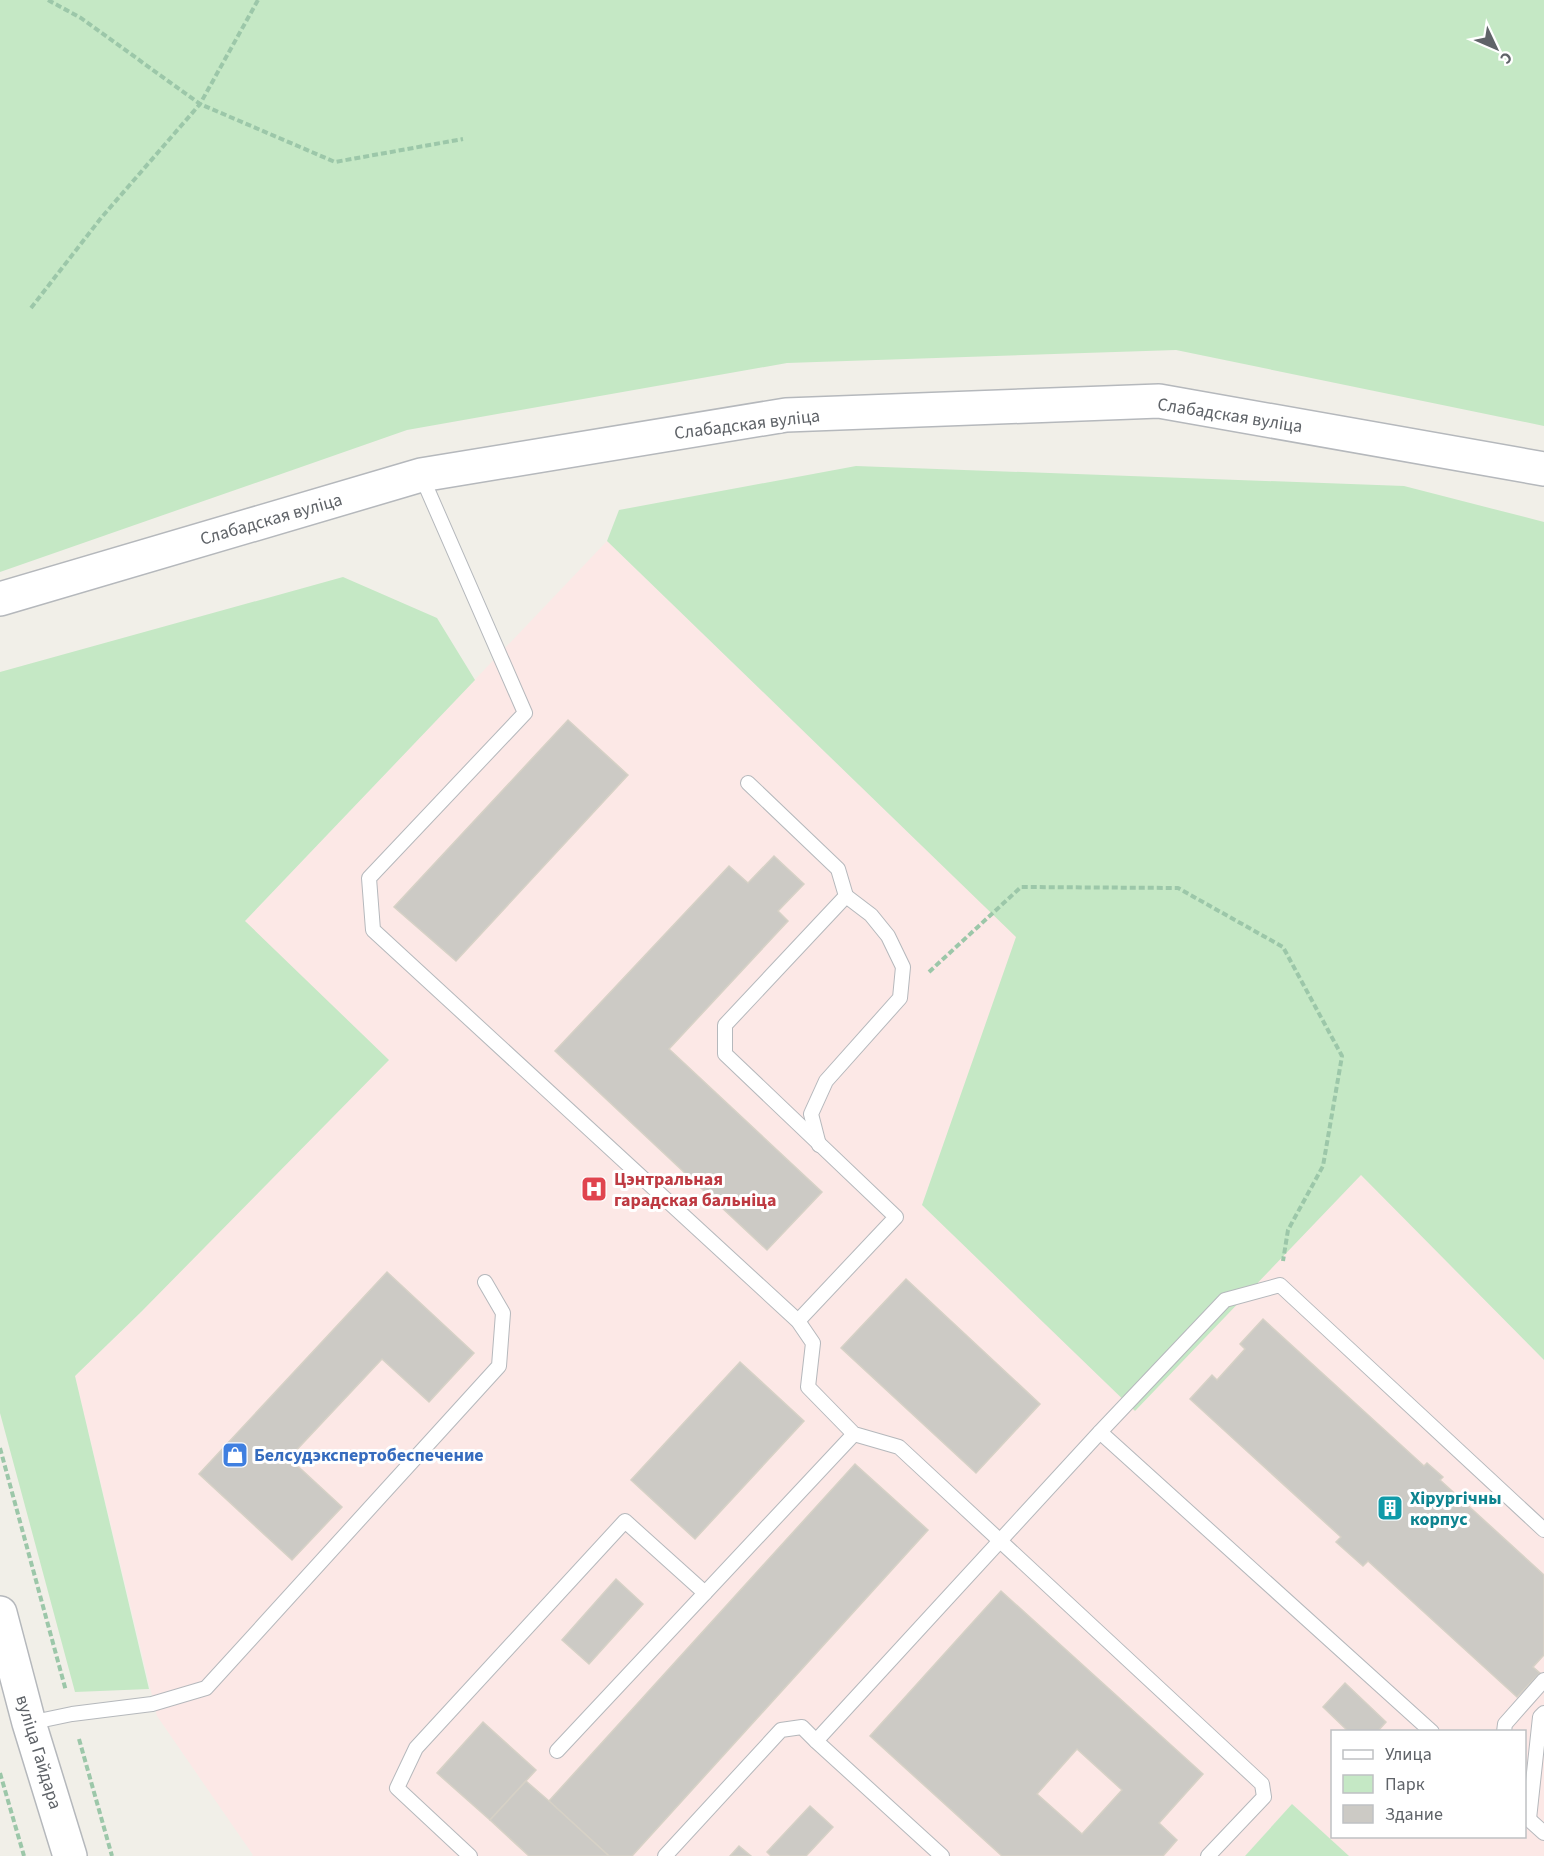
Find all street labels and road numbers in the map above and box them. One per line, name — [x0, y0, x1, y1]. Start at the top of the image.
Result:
street label: Слабадская вуліца — [1156, 392, 1304, 439]
street label: Слабадская вуліца — [673, 403, 821, 446]
street label: Слабадская вуліца — [197, 487, 345, 552]
street label: вуліца Гайдара — [9, 1692, 68, 1812]

